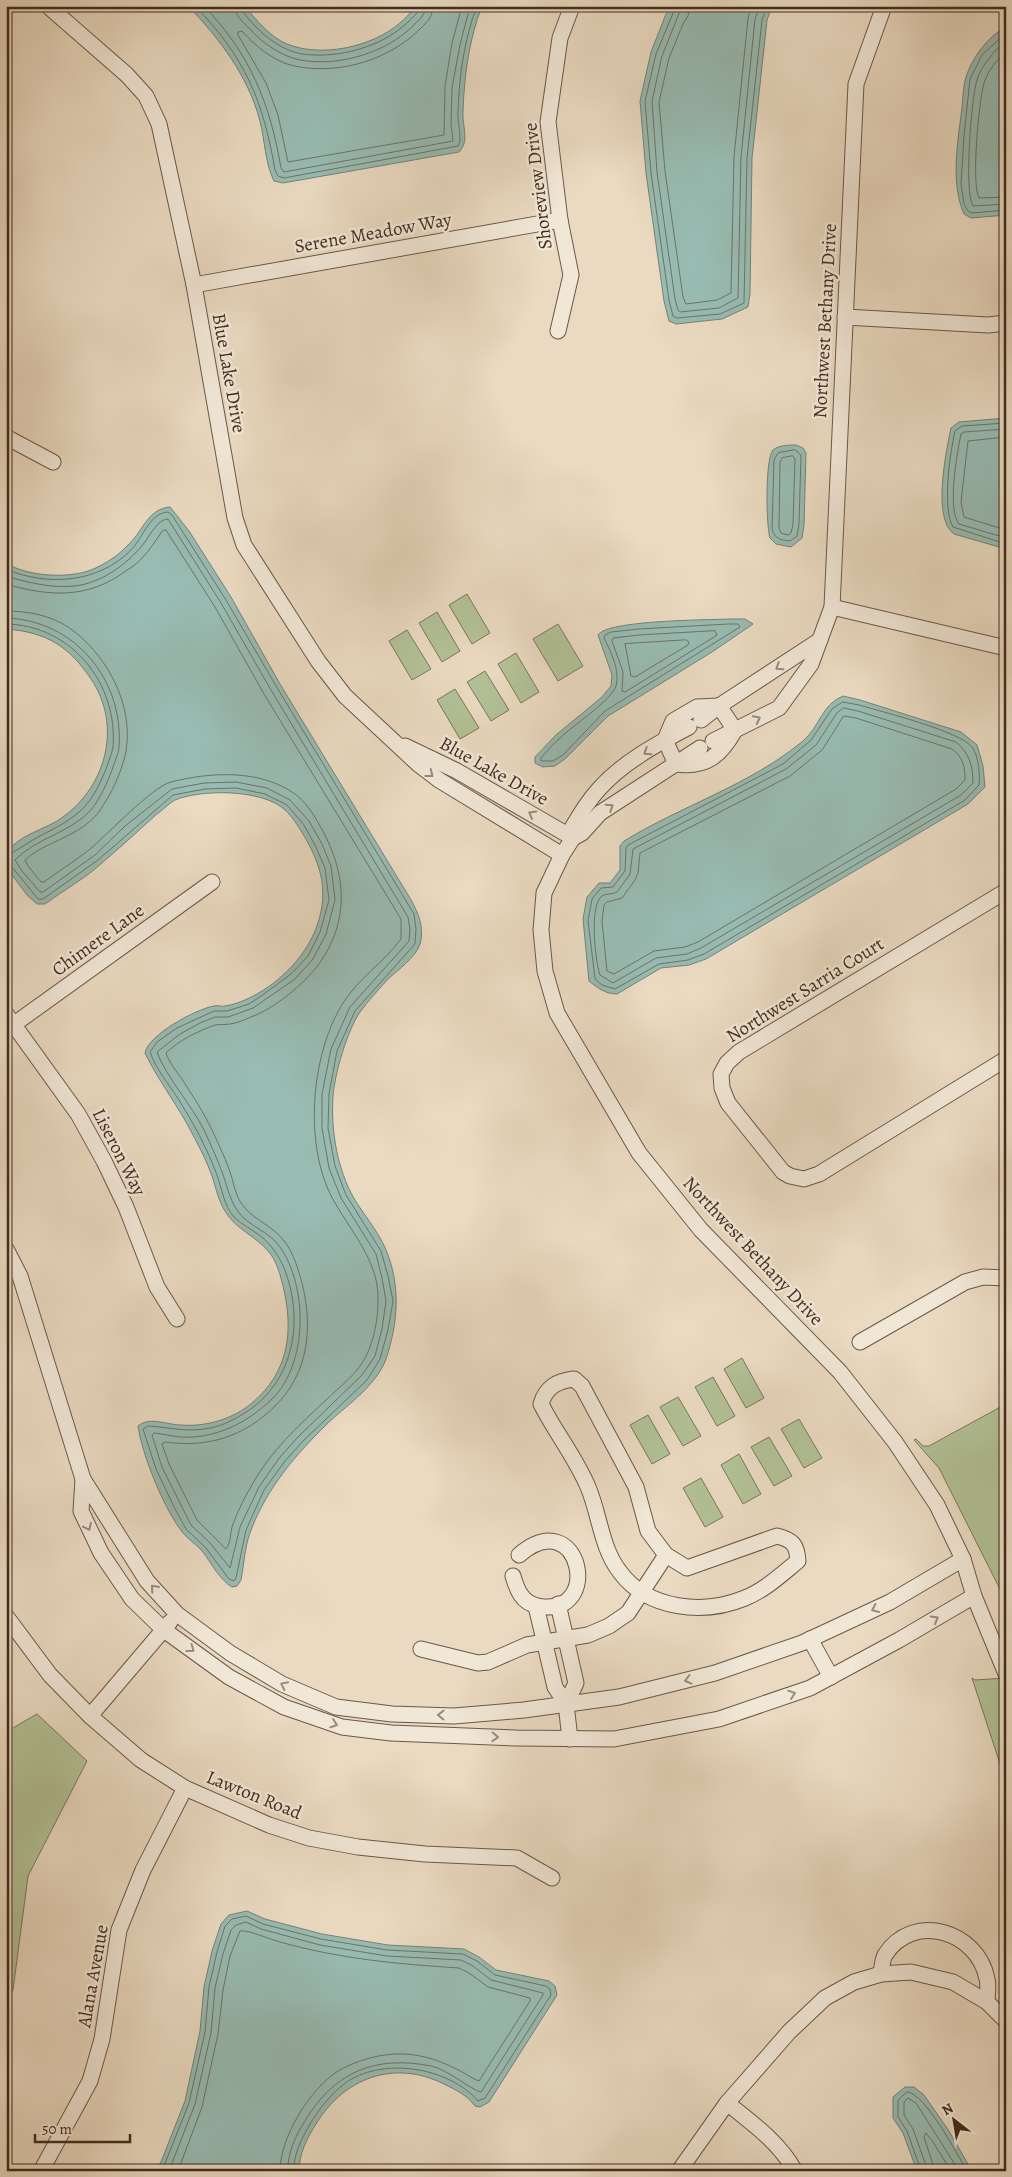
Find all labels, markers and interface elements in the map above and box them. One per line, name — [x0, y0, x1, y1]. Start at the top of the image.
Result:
street label: Shoreview Drive — [517, 121, 559, 251]
street label: Serene Meadow Way — [292, 206, 454, 260]
street label: Northwest Bethany Drive — [807, 223, 843, 419]
street label: Blue Lake Drive — [206, 311, 252, 435]
one-way arrow — [775, 660, 784, 670]
one-way arrow — [751, 715, 760, 725]
street label: Blue Lake Drive — [435, 730, 553, 812]
one-way arrow — [643, 746, 652, 755]
one-way arrow — [424, 768, 433, 776]
one-way arrow — [604, 804, 614, 813]
one-way arrow — [528, 811, 537, 821]
street label: Chimere Lane — [46, 898, 150, 982]
street label: Northwest Sarria Court — [721, 931, 889, 1049]
street label: Liseron Way — [86, 1104, 152, 1201]
street label: Northwest Bethany Drive — [677, 1171, 829, 1331]
one-way arrow — [82, 1521, 92, 1530]
one-way arrow — [151, 1585, 160, 1594]
one-way arrow — [871, 1602, 880, 1613]
one-way arrow — [930, 1615, 939, 1625]
one-way arrow — [185, 1644, 194, 1652]
one-way arrow — [683, 1674, 692, 1685]
one-way arrow — [280, 1681, 289, 1691]
one-way arrow — [787, 1690, 795, 1700]
one-way arrow — [437, 1710, 445, 1721]
one-way arrow — [329, 1719, 338, 1729]
one-way arrow — [492, 1731, 500, 1742]
street label: Lawton Road — [202, 1764, 306, 1826]
street label: Alana Avenue — [71, 1923, 115, 2030]
north arrow — [930, 2094, 980, 2144]
text: N — [938, 2099, 957, 2120]
scale bar — [35, 2112, 130, 2144]
text: 50 m — [42, 2119, 72, 2139]

